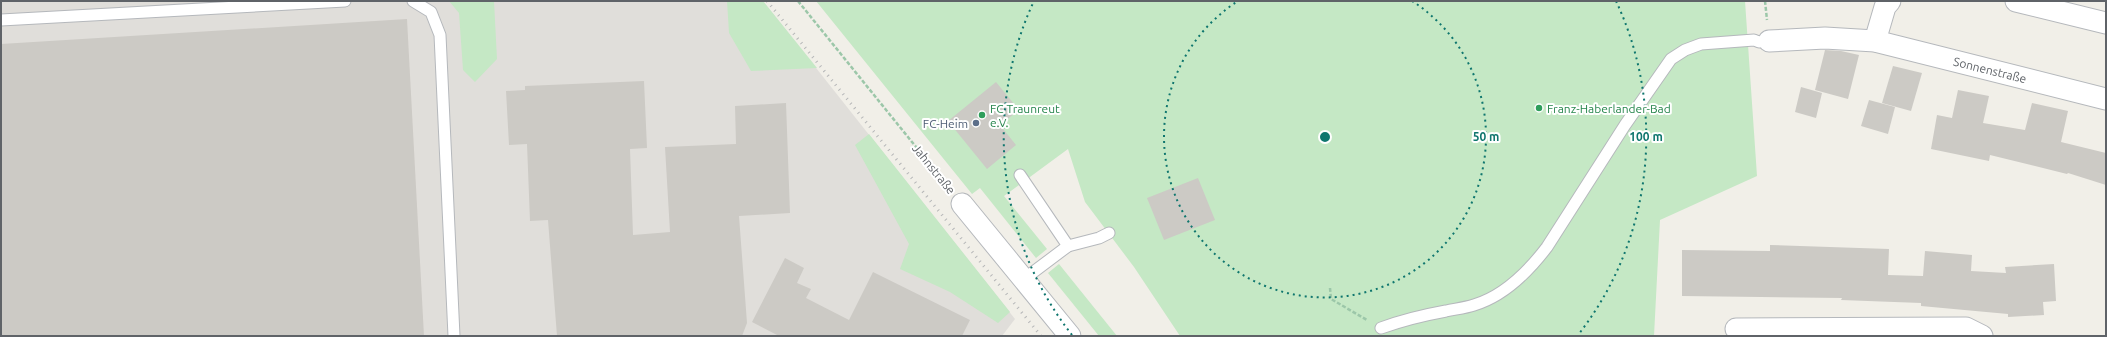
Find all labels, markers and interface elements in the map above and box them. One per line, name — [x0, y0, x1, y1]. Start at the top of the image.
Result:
street label: Sonnenstraße — [1952, 55, 2028, 85]
place label: FC Traunreut e.V. — [990, 102, 1060, 129]
place label: Franz-Haberlander-Bad — [1547, 102, 1671, 115]
marker: Franz-Haberlander-Bad — [1534, 103, 1544, 113]
marker: FC Traunreut e.V. — [977, 110, 987, 120]
place label: FC-Heim — [923, 117, 968, 130]
marker: FC-Heim — [971, 118, 981, 128]
centre of rings — [1318, 130, 1332, 144]
text: 50 m — [1473, 130, 1499, 143]
text: 100 m — [1629, 130, 1663, 143]
street label: Jahnstraße — [910, 141, 958, 197]

